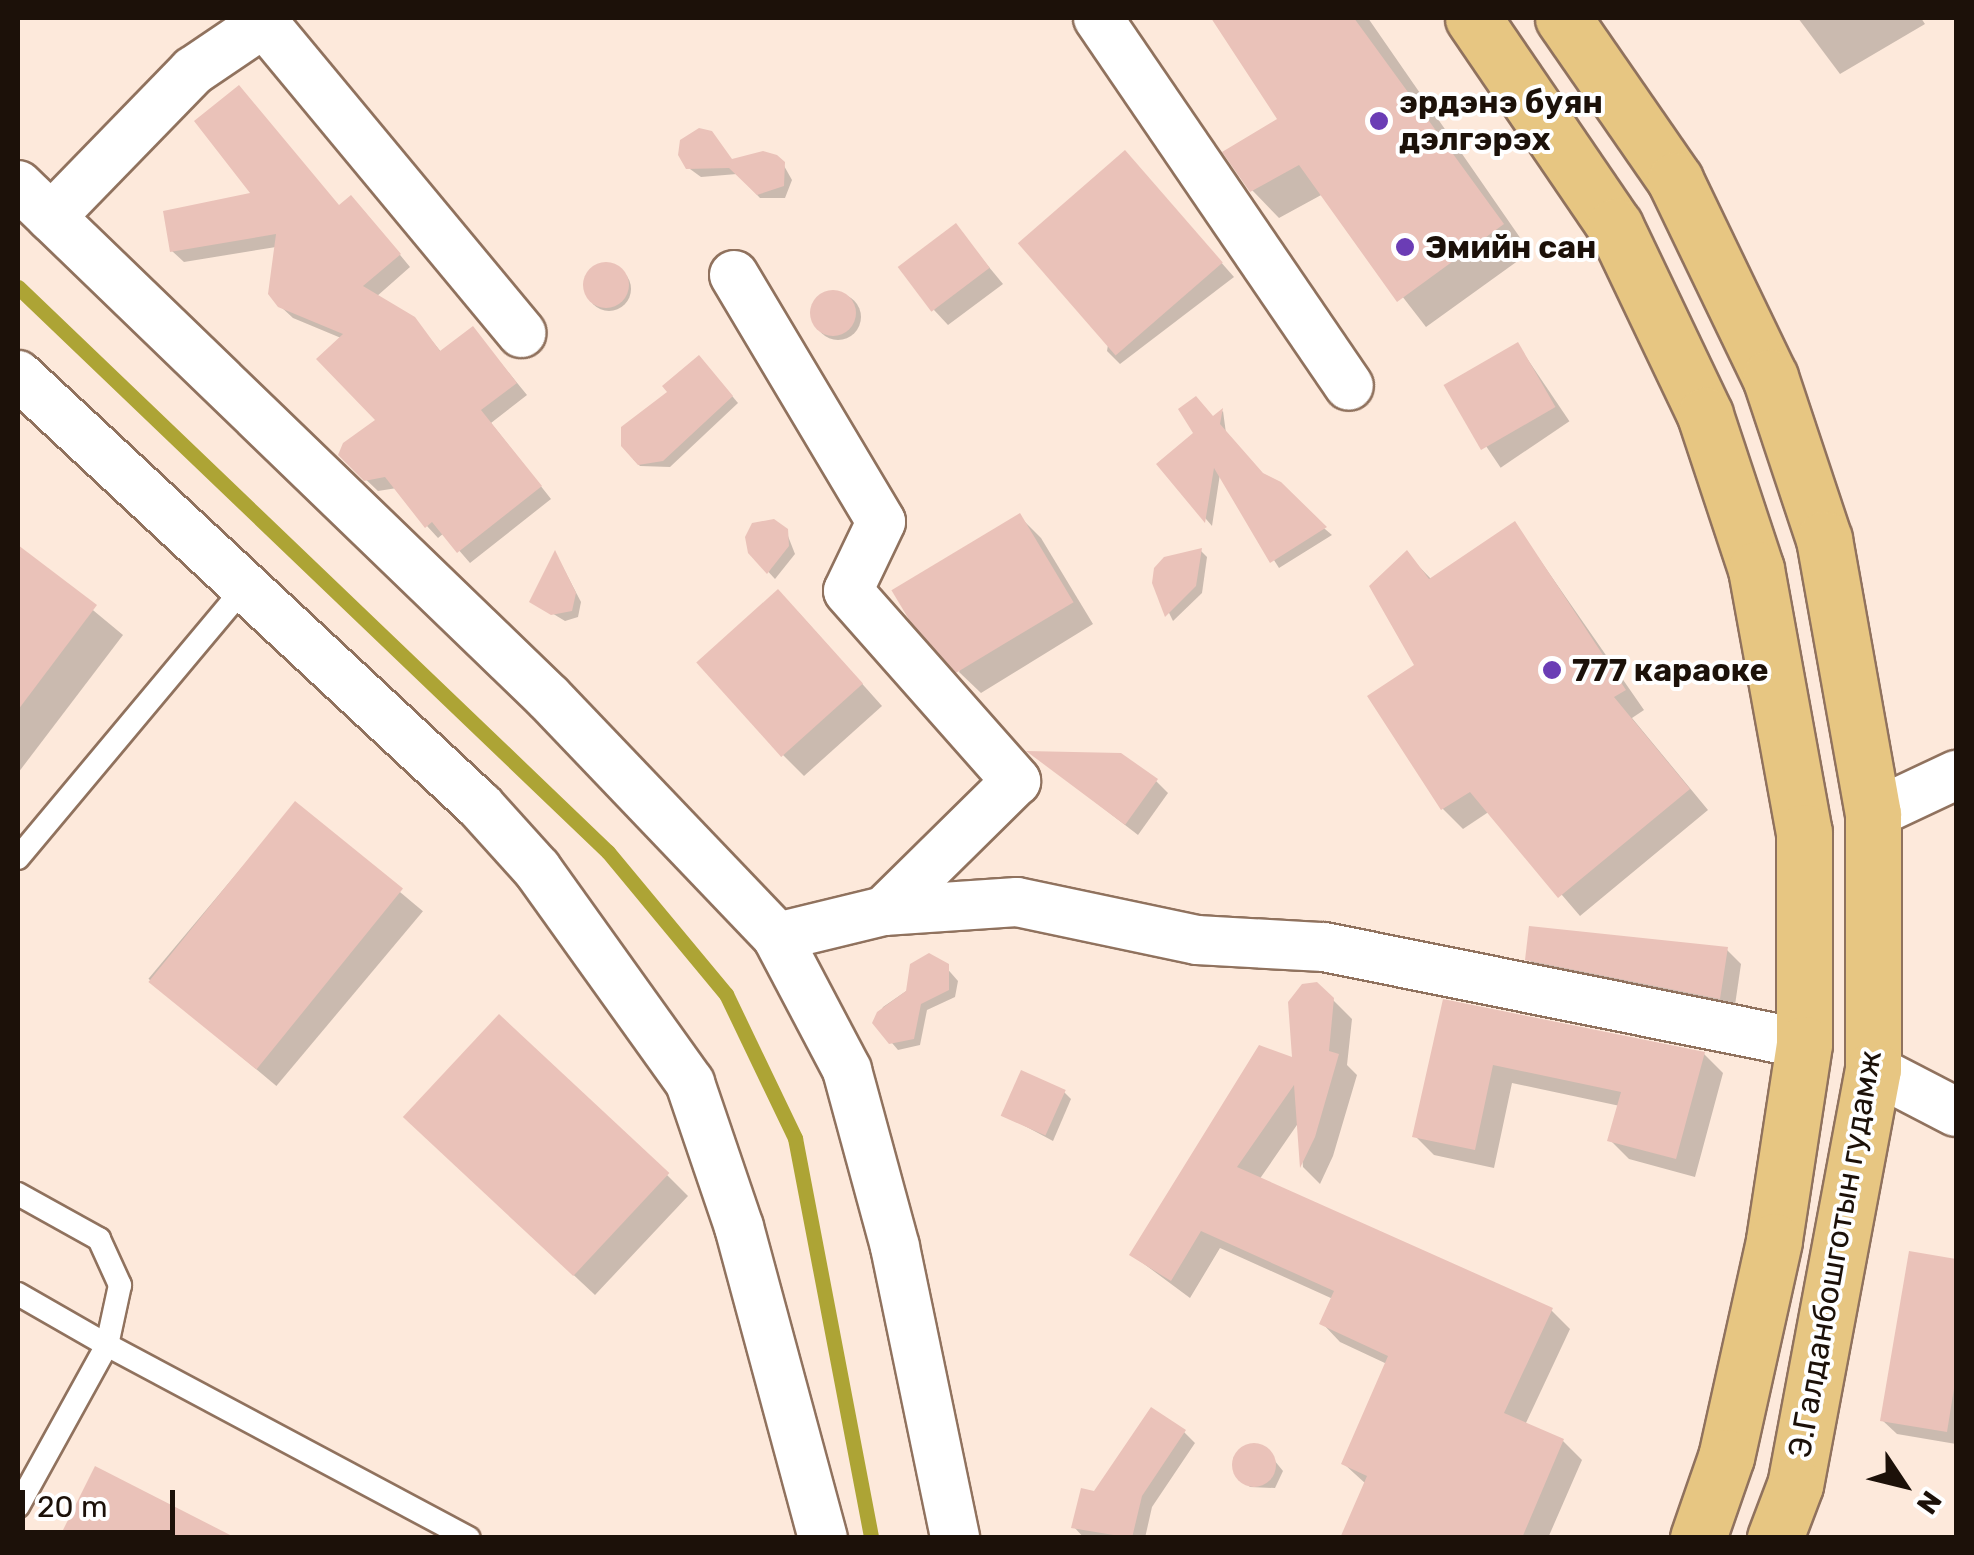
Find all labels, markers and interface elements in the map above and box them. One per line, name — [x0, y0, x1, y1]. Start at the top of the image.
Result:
place label: эрдэнэ буян дэлгэрэх — [1399, 84, 1603, 159]
marker: эрдэнэ буян дэлгэрэх — [1368, 110, 1390, 132]
place label: Эмийн сан — [1425, 228, 1597, 266]
marker: Эмийн сан — [1394, 236, 1416, 258]
place label: 777 караоке — [1572, 651, 1768, 689]
marker: 777 караоке — [1541, 659, 1563, 681]
street label: Э.Галданбошготын гудамж — [1780, 1047, 1890, 1461]
north arrow — [1854, 1435, 1954, 1535]
scale bar — [25, 1470, 180, 1532]
text: N — [1910, 1485, 1948, 1520]
text: 20 m — [37, 1489, 108, 1525]

